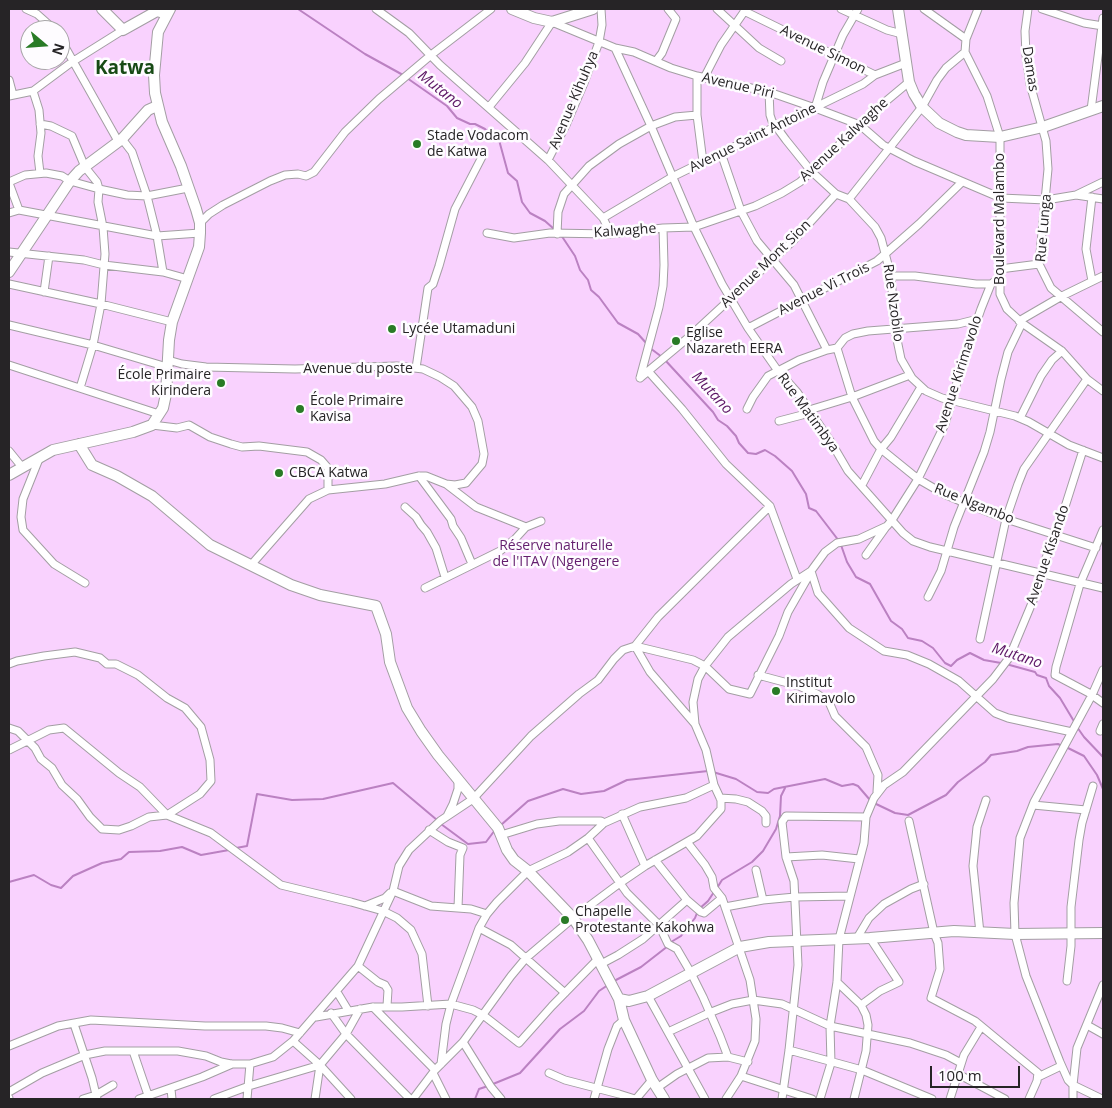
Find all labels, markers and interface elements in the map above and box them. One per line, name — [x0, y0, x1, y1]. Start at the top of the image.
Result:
north arrow — [20, 20, 70, 70]
street label: Avenue Simon — [777, 22, 869, 78]
text: N — [48, 41, 70, 58]
street label: Damas — [1018, 45, 1042, 93]
street label: Avenue Kihuhya — [546, 48, 602, 152]
district label: Katwa — [95, 58, 155, 80]
water label: Mutano — [414, 67, 466, 113]
street label: Avenue Piri — [700, 70, 776, 102]
street label: Avenue Kalwaghe — [796, 95, 892, 185]
street label: Avenue Saint Antoine — [687, 100, 819, 176]
place label: Stade Vodacom de Katwa — [427, 128, 529, 160]
marker: Stade Vodacom de Katwa — [411, 138, 423, 150]
street label: Boulevard Malambo — [992, 153, 1008, 285]
street label: Rue Lunga — [1033, 193, 1055, 263]
street label: Avenue Mont Sion — [717, 217, 815, 311]
street label: Kalwaghe — [593, 220, 657, 242]
street label: Avenue Vi Trois — [776, 259, 872, 319]
street label: Rue Nzobilo — [879, 263, 907, 343]
street label: Avenue Kirimavolo — [932, 313, 986, 435]
place label: Lycée Utamaduni — [402, 321, 515, 337]
marker: Lycée Utamaduni — [386, 323, 398, 335]
place label: Eglise Nazareth EERA — [686, 325, 783, 358]
marker: Eglise Nazareth EERA — [670, 335, 682, 347]
street label: Avenue du poste — [303, 361, 413, 377]
place label: École Primaire Kirindera — [118, 367, 211, 400]
water label: Mutano — [688, 368, 736, 418]
street label: Rue Matimbya — [774, 370, 842, 456]
marker: École Primaire Kirindera — [215, 377, 227, 389]
place label: École Primaire Kavisa — [310, 393, 403, 426]
marker: École Primaire Kavisa — [294, 403, 306, 415]
place label: CBCA Katwa — [289, 465, 368, 481]
marker: CBCA Katwa — [273, 467, 285, 479]
street label: Rue Ngambo — [932, 480, 1016, 528]
street label: Avenue Kisando — [1023, 503, 1073, 607]
park label: Réserve naturelle de l'ITAV (Ngengere — [493, 538, 619, 570]
water label: Mutano — [990, 639, 1044, 673]
place label: Institut Kirimavolo — [786, 675, 855, 708]
marker: Institut Kirimavolo — [770, 685, 782, 697]
place label: Chapelle Protestante Kakohwa — [575, 904, 714, 936]
marker: Chapelle Protestante Kakohwa — [559, 914, 571, 926]
scale bar — [932, 1056, 1022, 1088]
text: 100 m — [938, 1065, 982, 1085]

